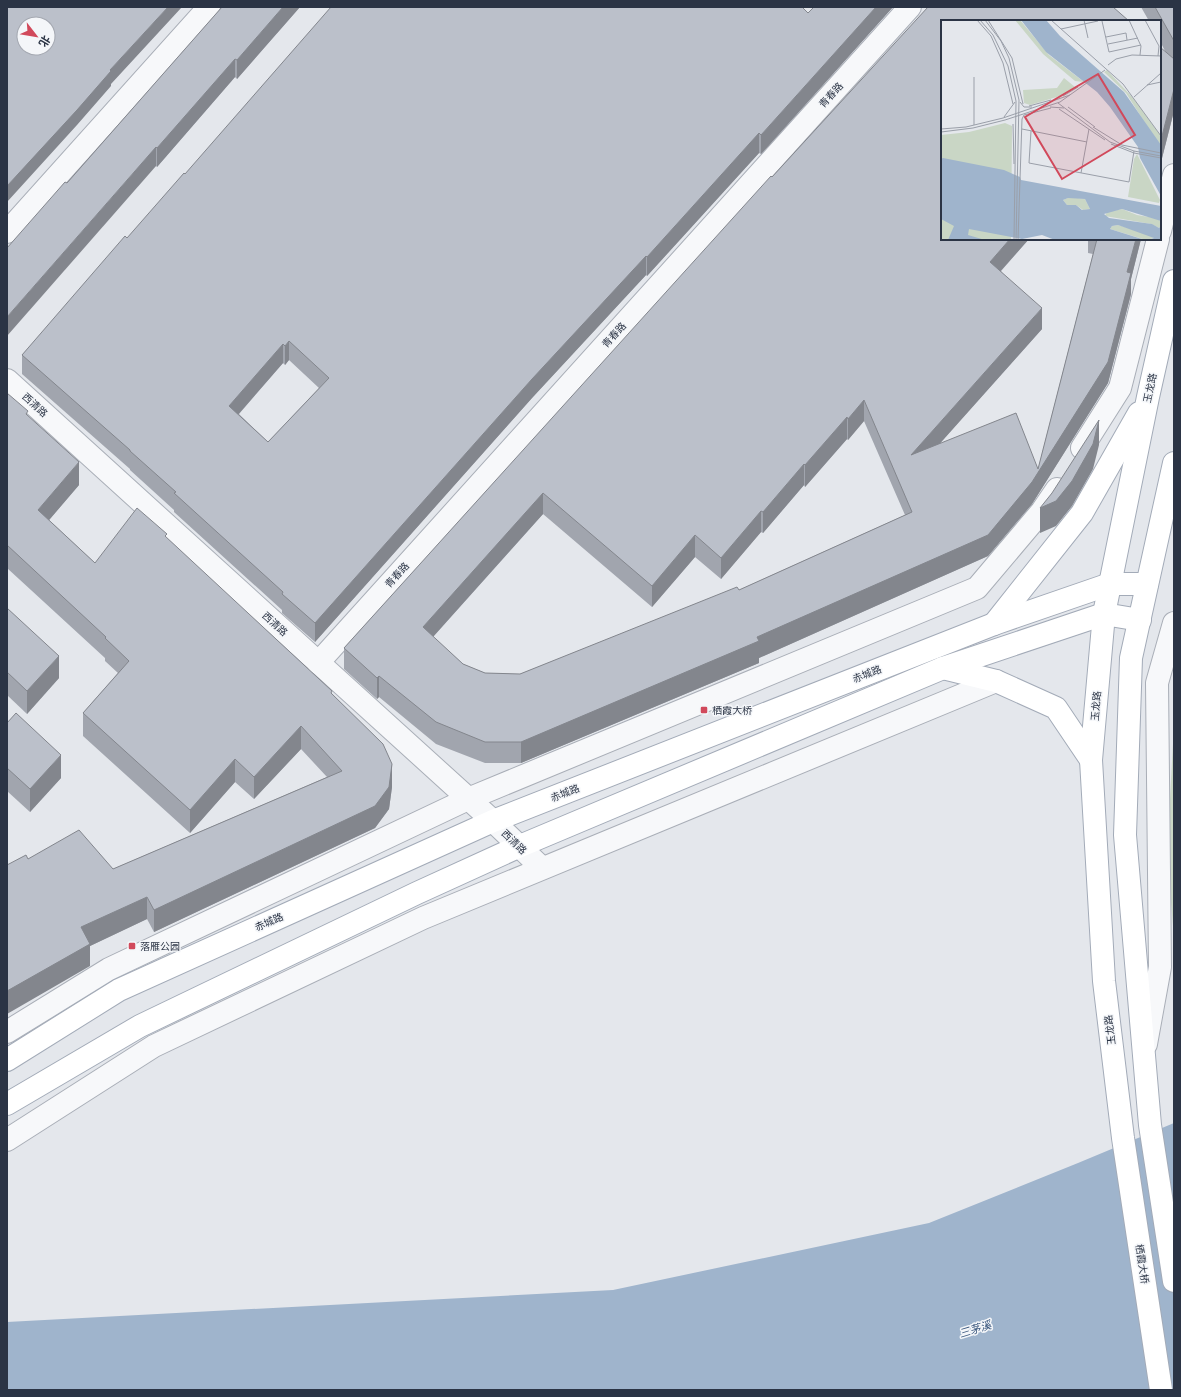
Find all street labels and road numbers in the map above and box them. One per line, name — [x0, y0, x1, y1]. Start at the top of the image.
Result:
street label: 青春路 — [815, 79, 847, 111]
street label: 青春路 — [598, 319, 630, 351]
street label: 玉龙路 — [1140, 372, 1160, 404]
street label: 西清路 — [19, 389, 51, 421]
street label: 青春路 — [381, 559, 413, 591]
street label: 西清路 — [259, 608, 291, 640]
street label: 赤城路 — [850, 662, 884, 686]
street label: 玉龙路 — [1087, 690, 1105, 722]
street label: 赤城路 — [548, 781, 582, 805]
street label: 西清路 — [498, 826, 530, 858]
street label: 赤城路 — [252, 909, 286, 935]
street label: 玉龙路 — [1101, 1014, 1119, 1046]
street label: 栖霞大桥 — [1131, 1243, 1153, 1285]

